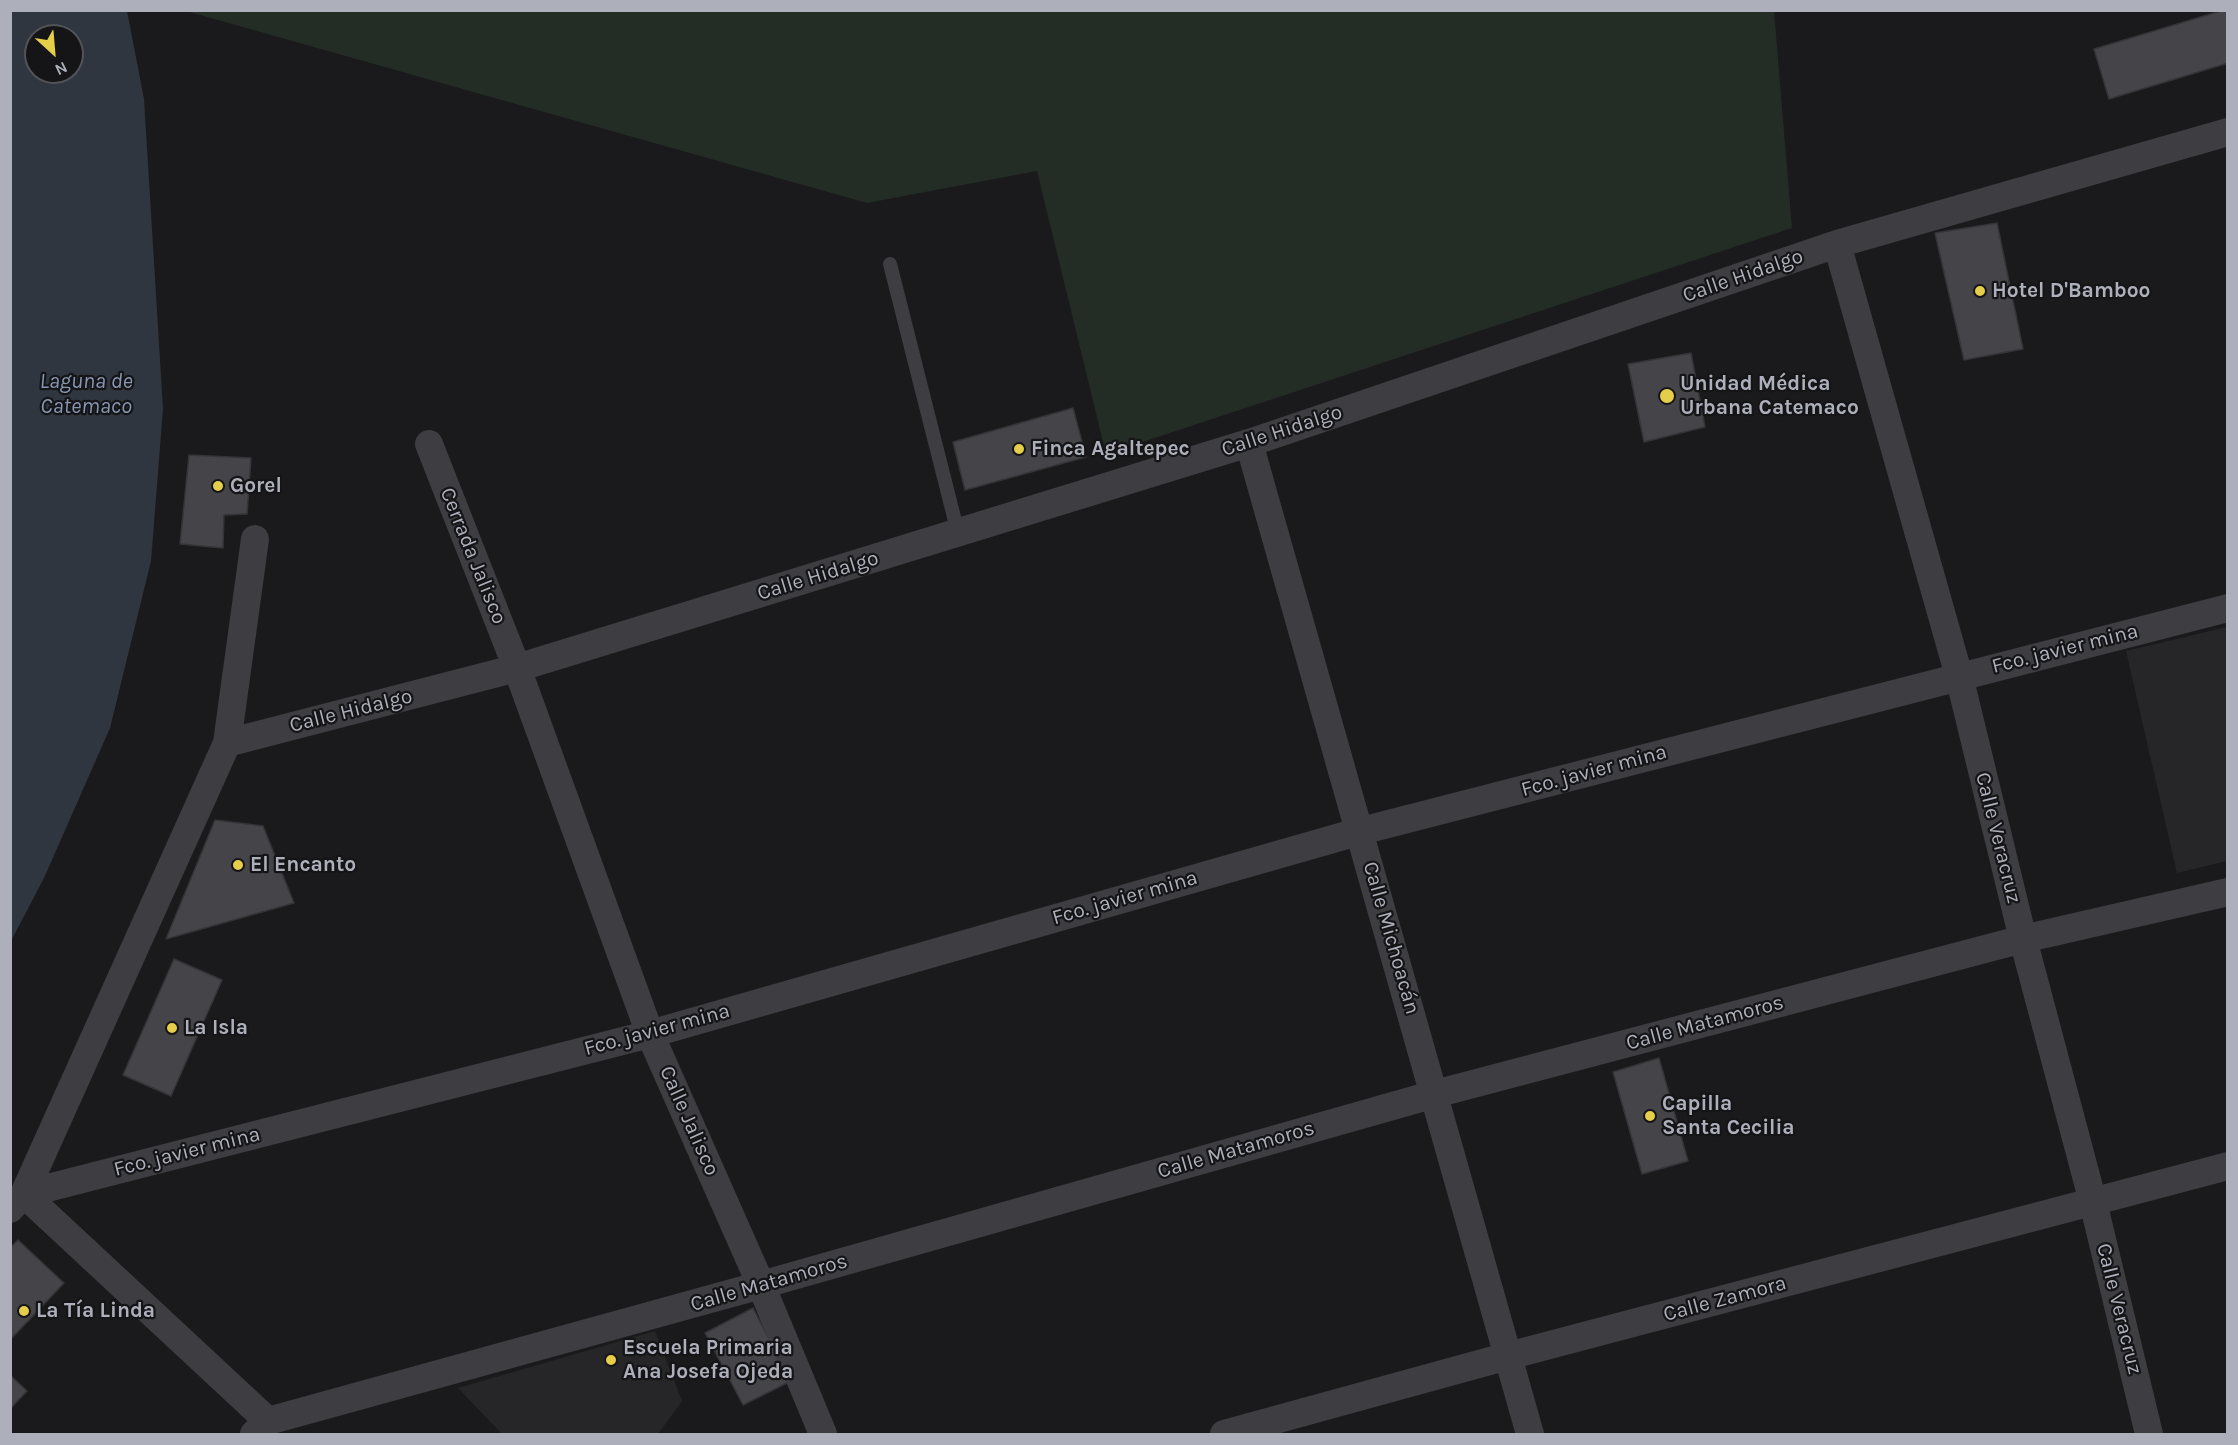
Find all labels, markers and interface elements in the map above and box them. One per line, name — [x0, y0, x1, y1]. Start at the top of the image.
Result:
north arrow — [24, 24, 84, 84]
text: N — [52, 58, 71, 80]
street label: Calle Hidalgo — [1680, 244, 1806, 308]
place label: Hotel D'Bamboo — [1992, 278, 2150, 304]
marker: Hotel D'Bamboo — [1973, 284, 1987, 298]
water label: Laguna de Catemaco — [39, 369, 133, 420]
place label: Unidad Médica Urbana Catemaco — [1680, 371, 1859, 421]
marker: Unidad Médica Urbana Catemaco — [1658, 387, 1676, 405]
street label: Calle Hidalgo — [1218, 400, 1346, 462]
place label: Finca Agaltepec — [1031, 436, 1190, 462]
marker: Finca Agaltepec — [1012, 442, 1026, 456]
place label: Gorel — [230, 473, 282, 499]
marker: Gorel — [211, 479, 225, 493]
street label: Cerrada Jalisco — [434, 484, 512, 628]
street label: Calle Hidalgo — [754, 546, 882, 606]
street label: Fco. javier mina — [1989, 619, 2141, 679]
street label: Calle Hidalgo — [287, 684, 415, 738]
street label: Fco. javier mina — [1518, 739, 1670, 803]
street label: Calle Veracruz — [1970, 770, 2026, 906]
place label: El Encanto — [250, 852, 356, 878]
marker: El Encanto — [231, 858, 245, 872]
street label: Calle Michoacán — [1357, 859, 1425, 1017]
street label: Fco. javier mina — [1049, 865, 1201, 931]
street label: Calle Matamoros — [1624, 990, 1786, 1056]
street label: Fco. javier mina — [581, 998, 733, 1062]
place label: La Isla — [184, 1015, 248, 1041]
marker: La Isla — [165, 1021, 179, 1035]
street label: Calle Jalisco — [654, 1062, 724, 1180]
place label: Capilla Santa Cecilia — [1662, 1091, 1795, 1141]
marker: Capilla Santa Cecilia — [1643, 1109, 1657, 1123]
street label: Calle Matamoros — [1155, 1116, 1317, 1184]
street label: Fco. javier mina — [111, 1122, 263, 1182]
street label: Calle Veracruz — [2091, 1241, 2147, 1377]
street label: Calle Matamoros — [688, 1249, 850, 1317]
street label: Calle Zamora — [1661, 1270, 1789, 1328]
place label: La Tía Linda — [36, 1298, 155, 1324]
marker: La Tía Linda — [17, 1304, 31, 1318]
place label: Escuela Primaria Ana Josefa Ojeda — [623, 1335, 793, 1385]
marker: Escuela Primaria Ana Josefa Ojeda — [604, 1353, 618, 1367]

